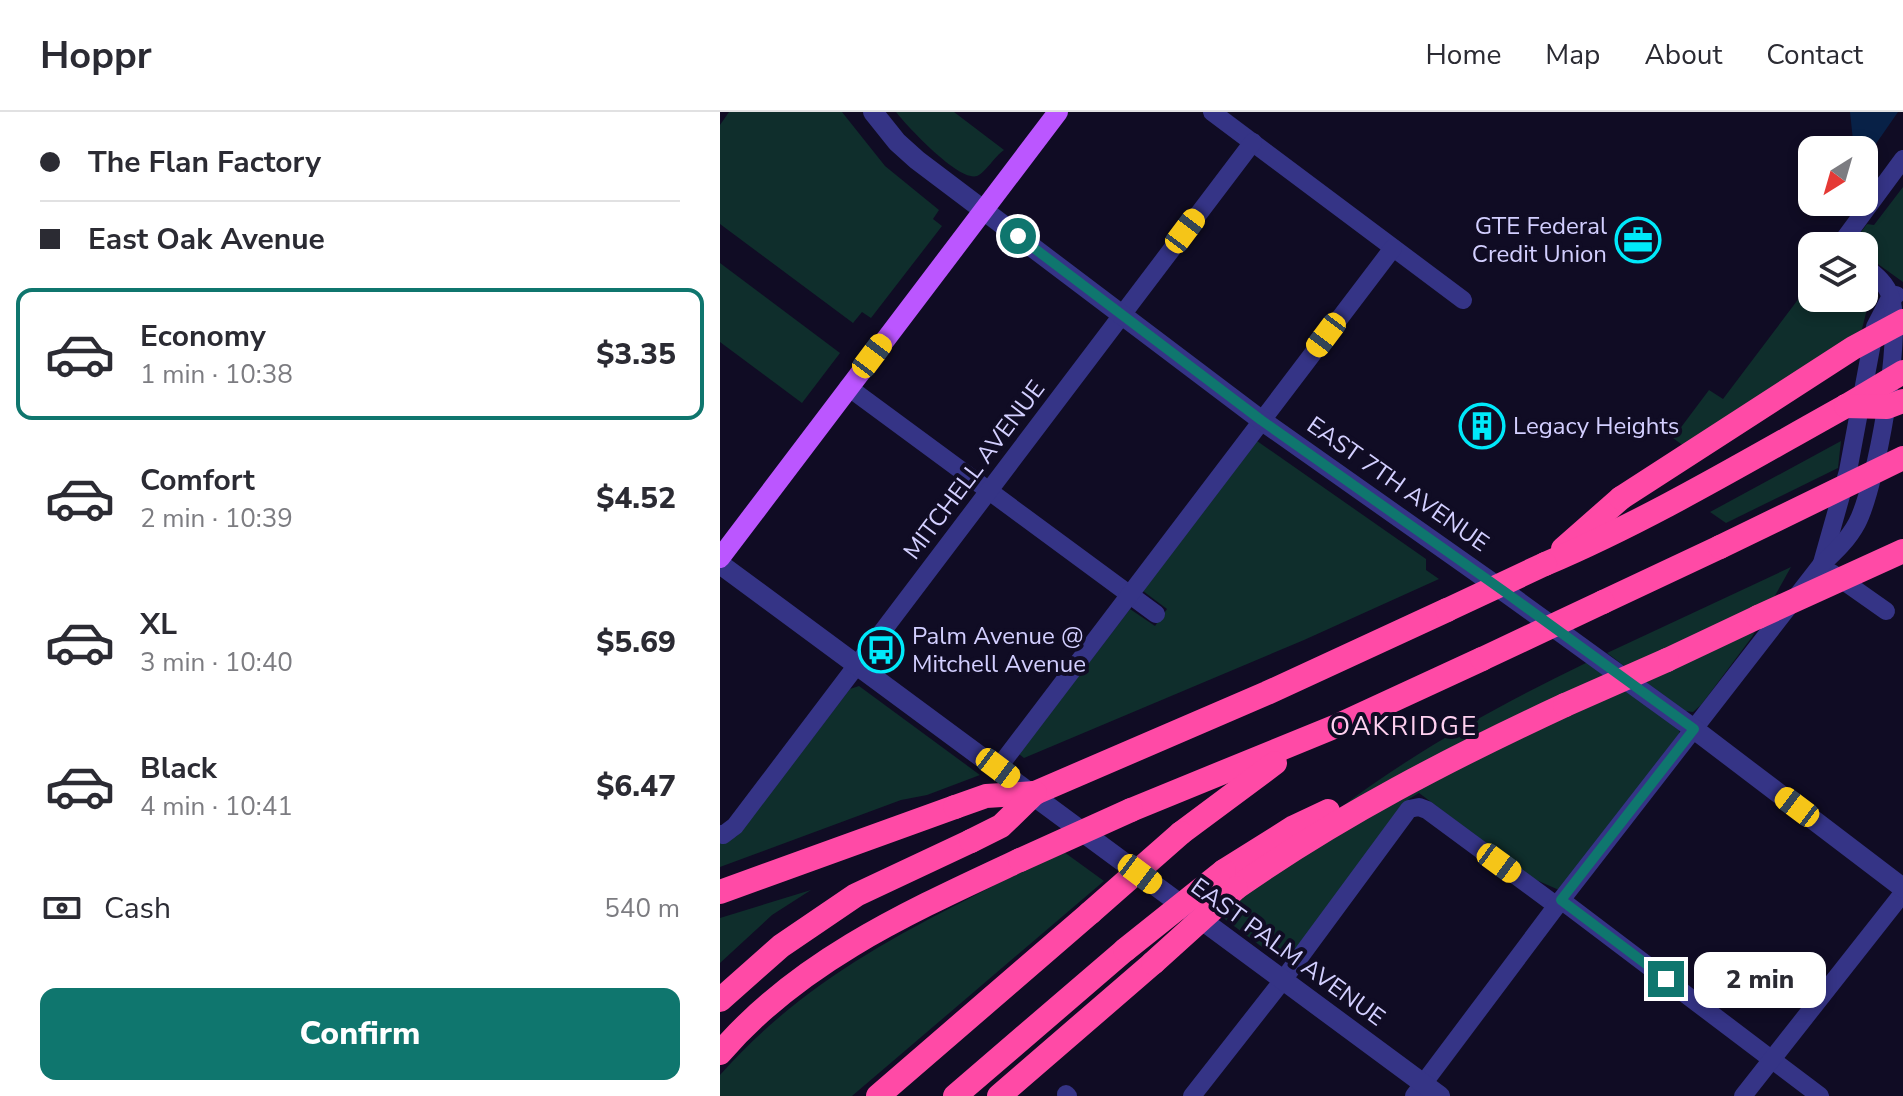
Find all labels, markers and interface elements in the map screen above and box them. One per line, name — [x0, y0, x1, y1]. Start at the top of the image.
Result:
text: Hoppr — [40, 30, 152, 81]
text: Home — [1426, 36, 1501, 74]
text: Map — [1545, 36, 1600, 74]
text: About — [1644, 36, 1722, 74]
text: Contact — [1766, 36, 1863, 74]
north arrow — [1798, 136, 1878, 216]
map controls — [1798, 136, 1878, 312]
text: The Flan Factory — [88, 142, 321, 183]
car — [1161, 205, 1209, 257]
place label: GTE Federal Credit Union — [1472, 210, 1607, 270]
office icon: GTE Federal Credit Union — [1614, 216, 1662, 264]
route start — [1000, 218, 1036, 254]
text: East Oak Avenue — [88, 219, 325, 260]
button: layers — [1798, 232, 1878, 312]
car — [1302, 309, 1350, 361]
text: Economy — [140, 316, 266, 357]
icon: car — [44, 318, 116, 390]
car — [848, 330, 896, 382]
text: $3.35 — [596, 334, 676, 375]
text: 1 min · 10:38 — [140, 357, 293, 392]
street label: MITCHELL AVENUE — [896, 374, 1052, 566]
building icon: Legacy Heights — [1458, 402, 1506, 450]
street label: EAST 7TH AVENUE — [1301, 409, 1495, 559]
place label: Legacy Heights — [1513, 410, 1679, 442]
text: Comfort — [140, 460, 255, 501]
icon: car — [44, 462, 116, 534]
text: $4.52 — [596, 478, 676, 519]
text: 2 min · 10:39 — [140, 501, 293, 536]
text: XL — [140, 604, 177, 645]
icon: car — [44, 606, 116, 678]
place label: Palm Avenue @ Mitchell Avenue — [912, 620, 1086, 680]
text: $5.69 — [596, 622, 676, 663]
bus stop icon: Palm Avenue @ Mitchell Avenue — [857, 626, 905, 674]
text: 3 min · 10:40 — [140, 645, 293, 680]
district label: OAKRIDGE — [1330, 709, 1478, 744]
car — [972, 744, 1024, 792]
text: Black — [140, 748, 217, 789]
icon: car — [44, 750, 116, 822]
text: $6.47 — [596, 766, 676, 807]
car — [1771, 783, 1823, 831]
text: 4 min · 10:41 — [140, 789, 293, 824]
car — [1473, 839, 1525, 887]
car — [1114, 850, 1166, 898]
street label: EAST PALM AVENUE — [1184, 871, 1392, 1033]
icon: cash — [40, 886, 84, 930]
text: Cash — [104, 888, 171, 929]
text: 540 m — [604, 891, 680, 926]
callout: 2 min — [1694, 951, 1826, 1007]
route end — [1648, 961, 1684, 997]
text: 2 min — [1726, 962, 1794, 997]
button: Confirm — [40, 988, 680, 1080]

